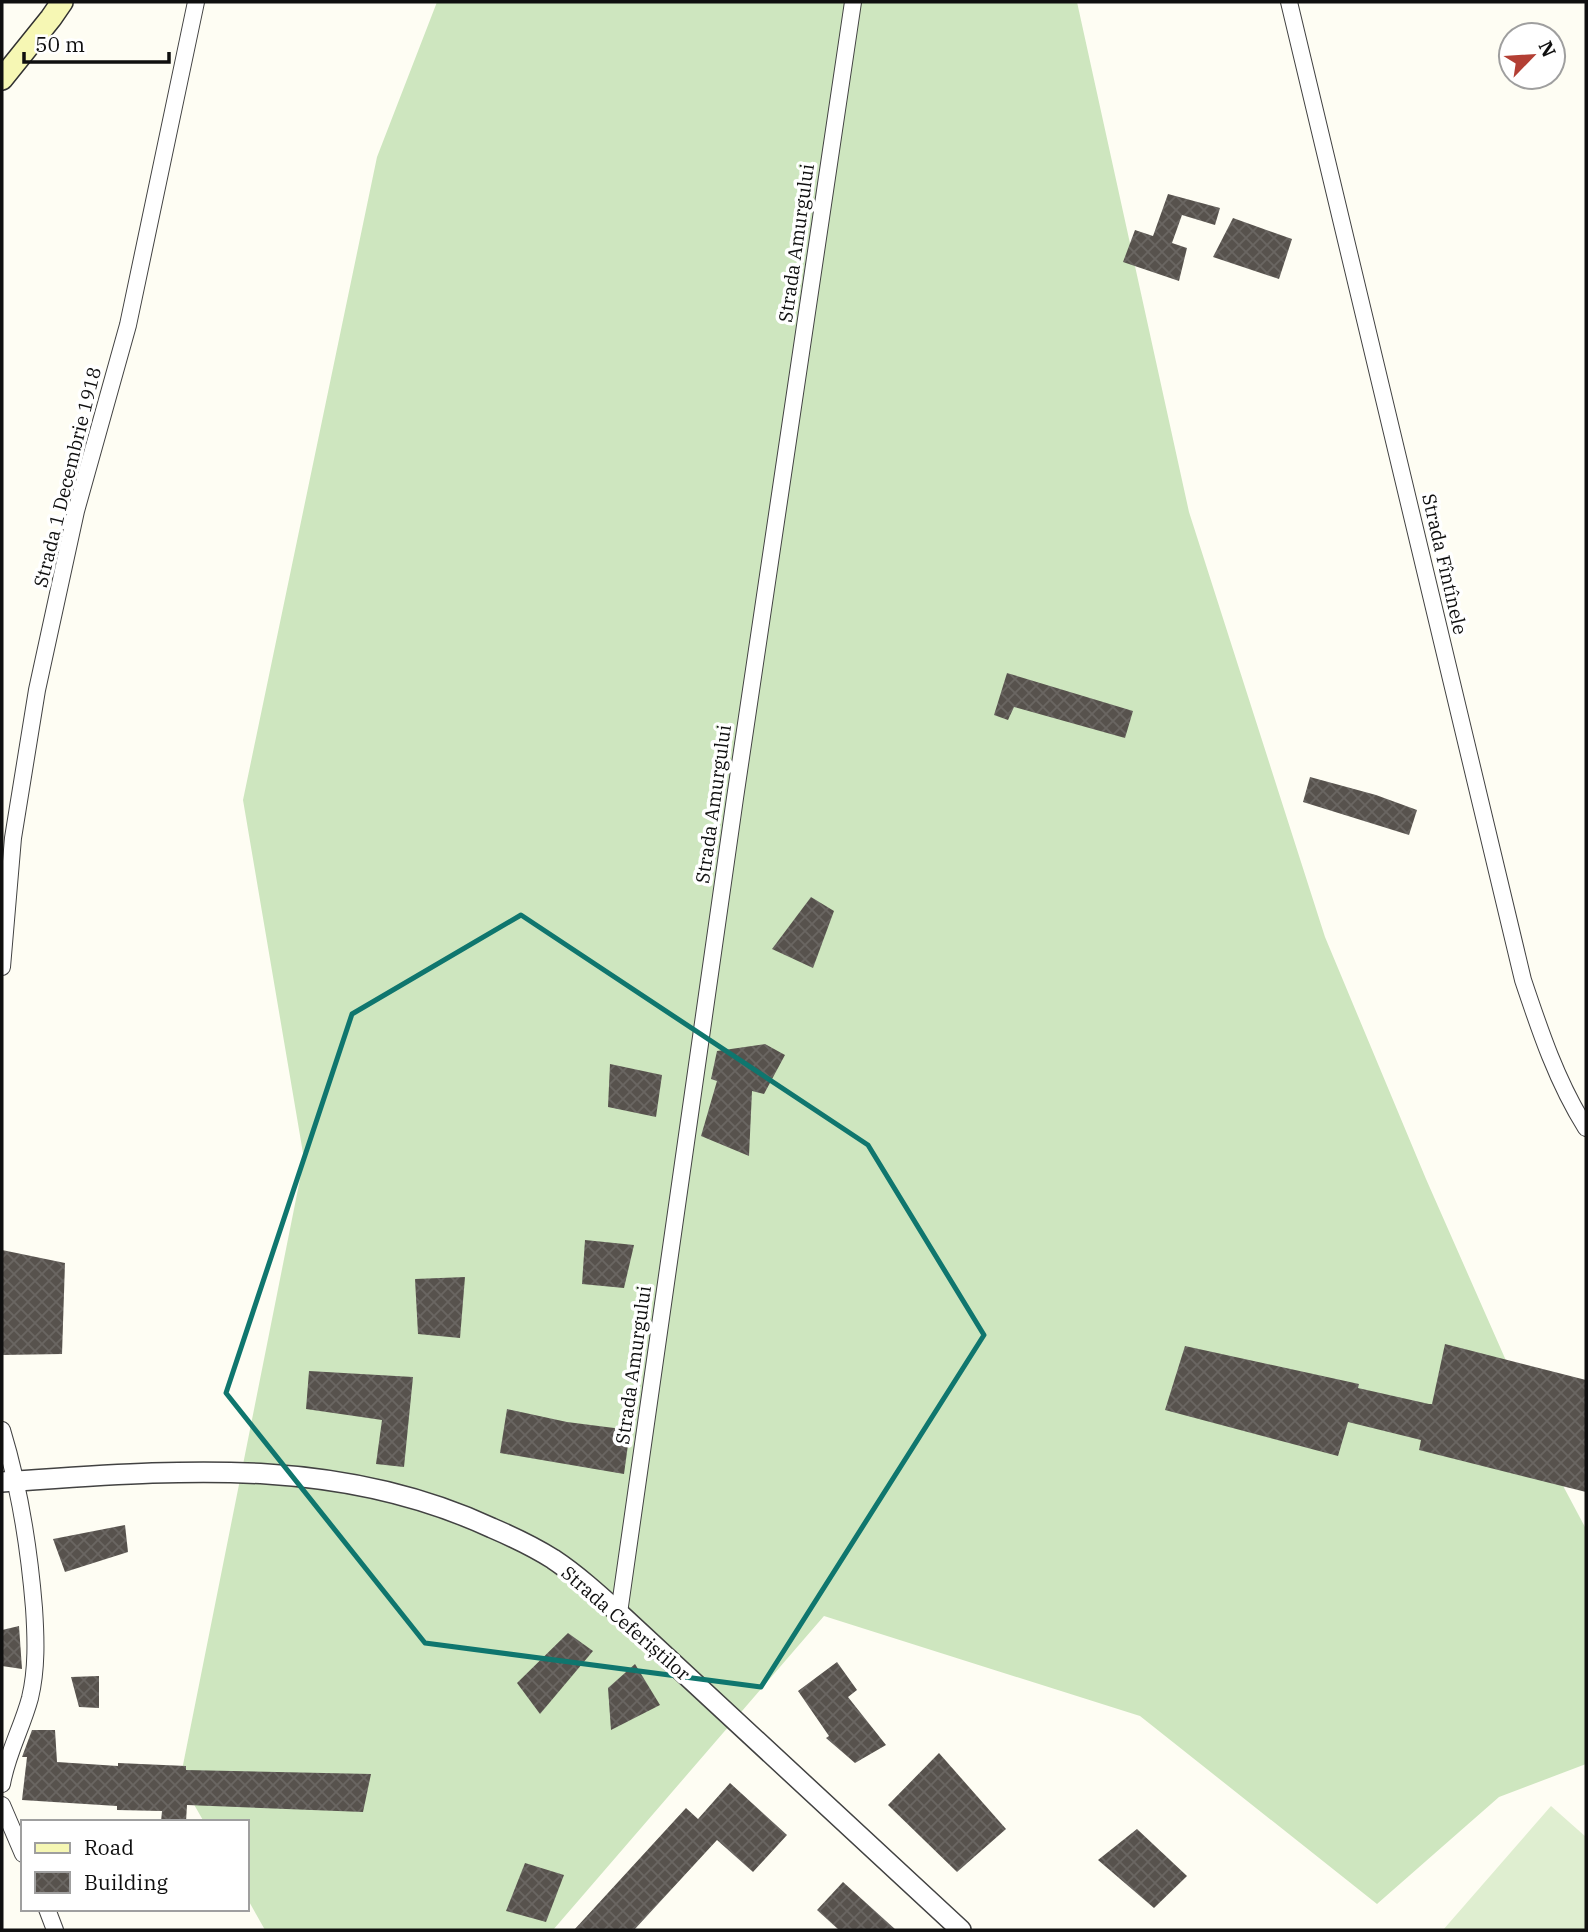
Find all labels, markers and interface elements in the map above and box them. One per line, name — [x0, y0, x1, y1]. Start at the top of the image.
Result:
scale bar — [24, 21, 170, 65]
north arrow — [1497, 21, 1567, 91]
text: 50 m — [35, 30, 85, 58]
text: N — [1533, 37, 1561, 61]
street label: Strada Amurgului — [773, 162, 819, 324]
street label: Strada 1 Decembrie 1918 — [28, 364, 106, 590]
street label: Strada Fîntînele — [1417, 491, 1473, 637]
street label: Strada Amurgului — [690, 723, 736, 885]
street label: Strada Amurgului — [610, 1284, 656, 1446]
street label: Strada Ceferiștilor — [557, 1560, 696, 1686]
legend — [21, 1820, 248, 1911]
text: Road — [84, 1833, 134, 1861]
text: Building — [84, 1868, 169, 1896]

